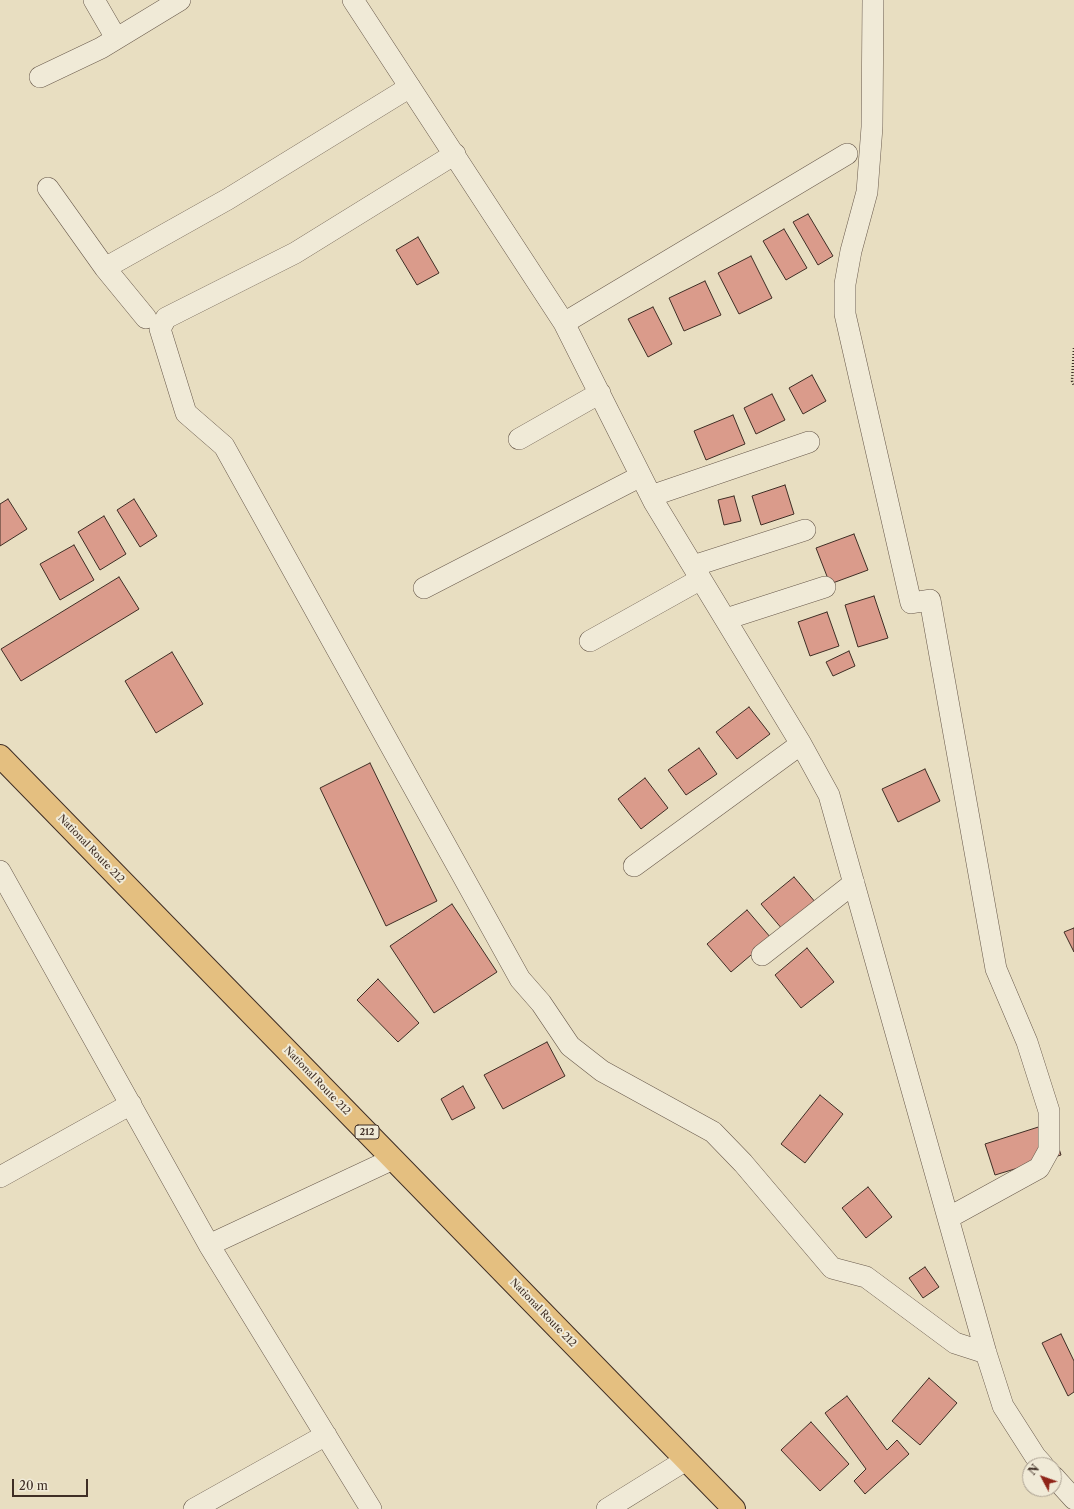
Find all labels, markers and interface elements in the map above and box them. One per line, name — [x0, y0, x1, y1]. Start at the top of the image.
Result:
street label: National Route 212 — [55, 812, 127, 886]
street label: National Route 212 — [281, 1044, 353, 1118]
road number: 212 — [355, 1125, 379, 1139]
street label: National Route 212 — [507, 1276, 579, 1350]
north arrow — [1022, 1457, 1062, 1497]
text: N — [1025, 1462, 1042, 1478]
scale bar — [14, 1471, 90, 1497]
text: 20 m — [19, 1478, 48, 1493]

